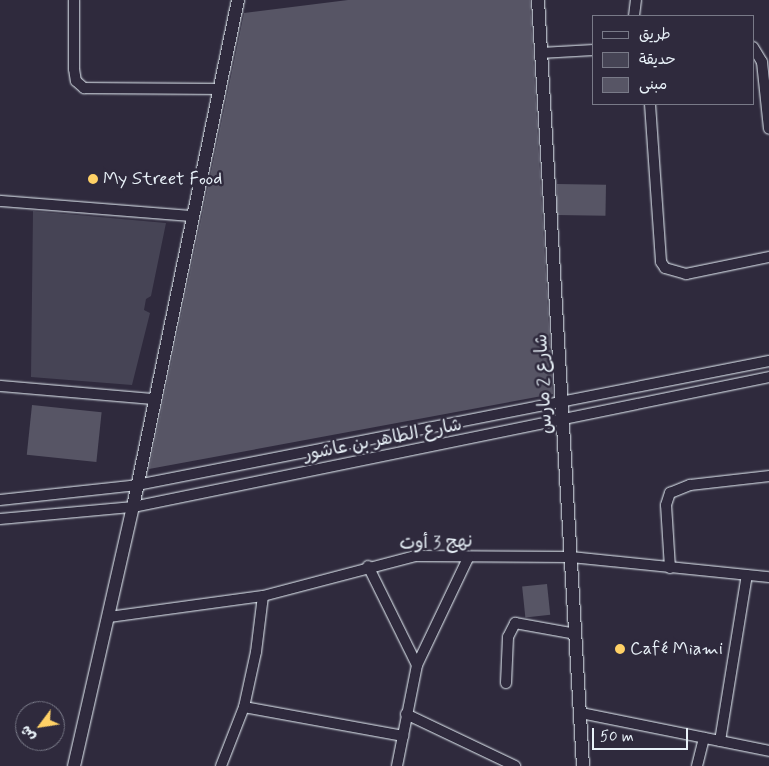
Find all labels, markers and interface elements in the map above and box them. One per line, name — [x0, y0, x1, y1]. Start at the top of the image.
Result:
legend — [592, 15, 754, 105]
text: طريق — [639, 25, 671, 45]
text: حديقة — [639, 50, 676, 70]
text: مبنى — [639, 75, 667, 95]
place label: My Street Food — [103, 168, 222, 190]
marker: My Street Food — [87, 173, 99, 185]
street label: شارع 2 مارس — [531, 333, 557, 435]
street label: شارع الطاهر بن عاشور — [302, 414, 464, 466]
street label: نهج 3 أوت — [399, 531, 473, 555]
place label: Café Miami — [630, 638, 723, 660]
marker: Café Miami — [614, 643, 626, 655]
north arrow — [15, 701, 65, 751]
scale bar — [594, 718, 690, 750]
text: ش — [16, 722, 40, 744]
text: 50 m — [600, 727, 634, 747]

